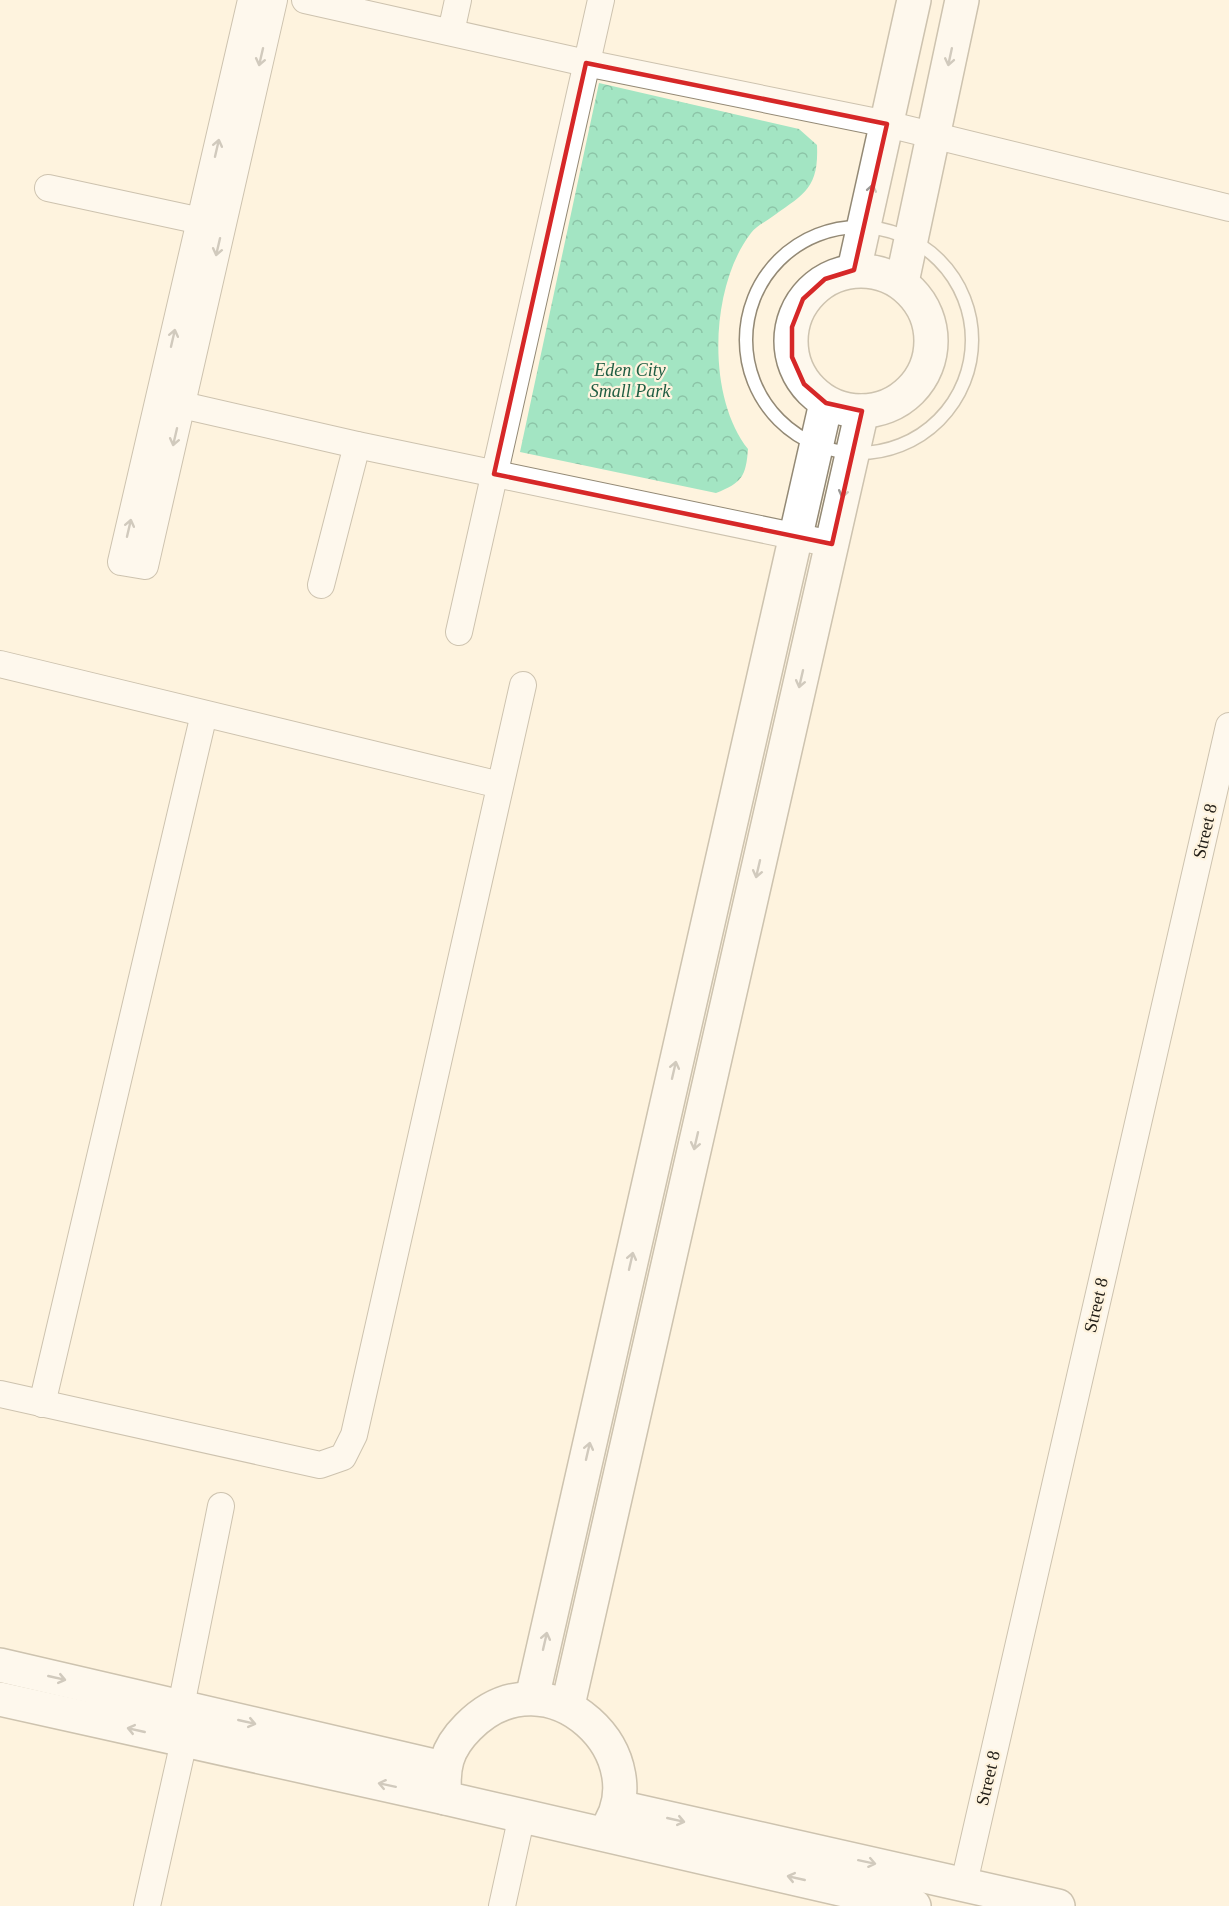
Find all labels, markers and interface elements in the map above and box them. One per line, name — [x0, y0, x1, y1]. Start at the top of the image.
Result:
one-way arrow — [254, 47, 266, 66]
one-way arrow — [944, 47, 955, 66]
one-way arrow — [212, 139, 224, 158]
one-way arrow — [866, 183, 878, 202]
one-way arrow — [211, 237, 223, 256]
one-way arrow — [168, 329, 180, 348]
park label: Eden City Small Park — [590, 360, 671, 401]
one-way arrow — [168, 428, 180, 447]
one-way arrow — [838, 479, 850, 498]
one-way arrow — [124, 518, 136, 537]
one-way arrow — [795, 669, 807, 688]
street label: Street 8 — [1189, 802, 1221, 860]
one-way arrow — [752, 859, 763, 879]
one-way arrow — [669, 1061, 681, 1080]
one-way arrow — [690, 1131, 701, 1151]
one-way arrow — [626, 1251, 638, 1270]
street label: Street 8 — [1080, 1276, 1112, 1334]
one-way arrow — [583, 1442, 594, 1461]
one-way arrow — [540, 1632, 551, 1651]
one-way arrow — [47, 1672, 66, 1684]
one-way arrow — [237, 1717, 256, 1728]
one-way arrow — [126, 1723, 145, 1735]
street label: Street 8 — [972, 1749, 1004, 1807]
one-way arrow — [378, 1779, 397, 1791]
one-way arrow — [666, 1815, 685, 1827]
one-way arrow — [856, 1857, 876, 1868]
one-way arrow — [786, 1872, 805, 1884]

